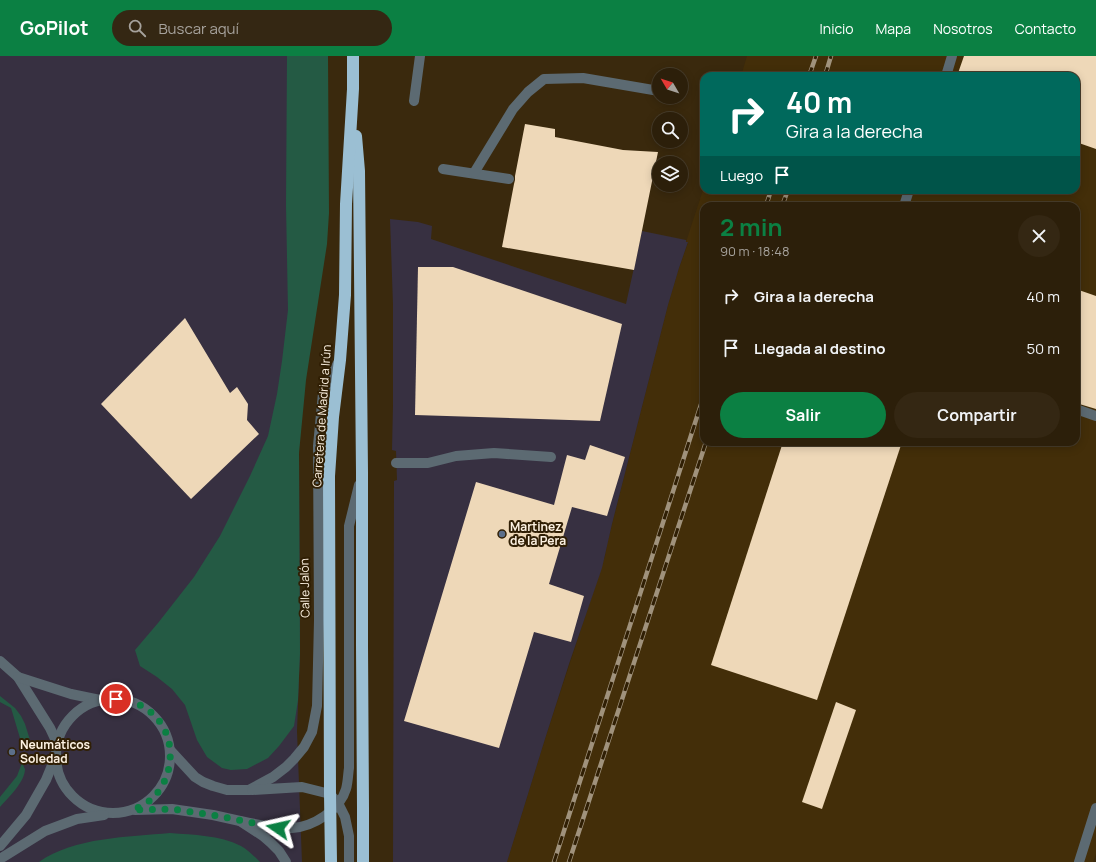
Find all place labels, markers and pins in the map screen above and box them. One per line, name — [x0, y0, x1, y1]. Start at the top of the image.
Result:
place label: Martinez de la Pera — [510, 518, 566, 549]
marker: Martinez de la Pera — [497, 529, 507, 539]
pin — [99, 682, 133, 716]
place label: Neumáticos Soledad — [20, 736, 91, 767]
marker: Neumáticos Soledad — [7, 747, 17, 757]

